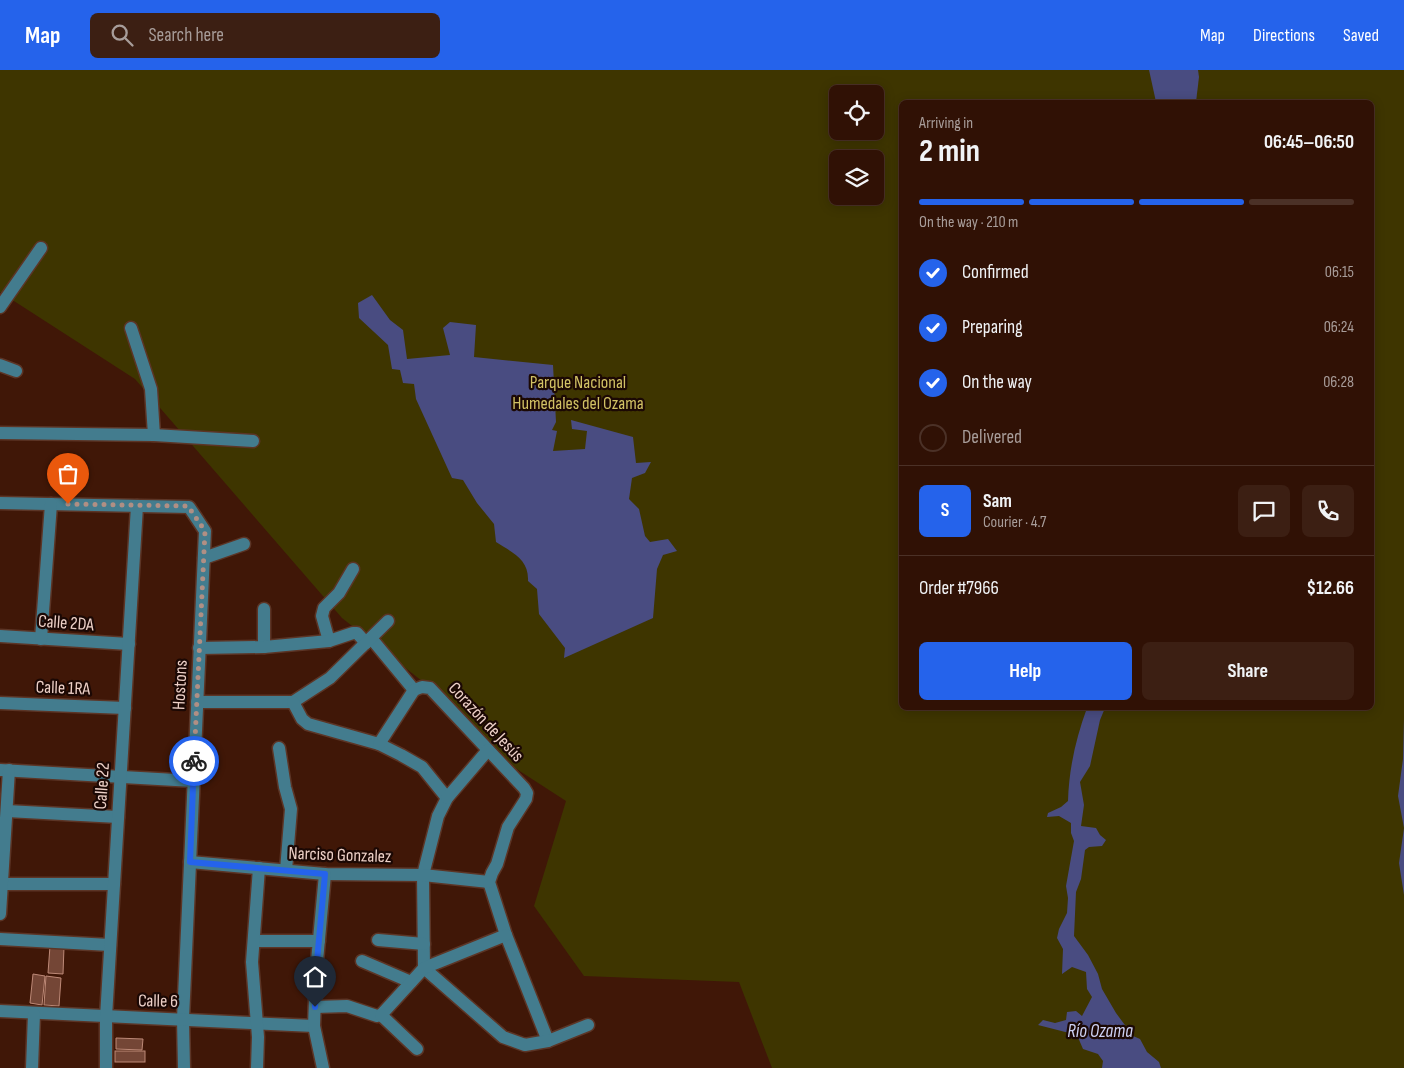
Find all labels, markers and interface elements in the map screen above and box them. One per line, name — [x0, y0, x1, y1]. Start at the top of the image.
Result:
search box — [90, 13, 440, 58]
text: Map — [25, 21, 60, 50]
icon: search — [108, 21, 136, 49]
text: Search here — [148, 24, 224, 47]
text: Map — [1200, 25, 1225, 46]
text: Directions — [1253, 25, 1315, 46]
text: Saved — [1343, 25, 1379, 46]
map controls — [829, 85, 884, 205]
button: locate — [829, 85, 884, 140]
text: Arriving in — [919, 114, 973, 133]
text: 06:45–06:50 — [1264, 131, 1354, 154]
text: 2 min — [919, 132, 980, 171]
button: layers — [829, 150, 884, 205]
text: On the way · 210 m — [919, 213, 1018, 232]
icon: check — [919, 259, 947, 287]
text: Confirmed — [962, 261, 1029, 284]
text: 06:15 — [1325, 263, 1354, 282]
icon: check — [919, 314, 947, 342]
text: Preparing — [962, 316, 1023, 339]
text: 06:24 — [1324, 318, 1354, 337]
icon: check — [919, 369, 947, 397]
text: On the way — [962, 371, 1032, 394]
park label: Parque Nacional Humedales del Ozama — [512, 372, 644, 414]
text: 06:28 — [1323, 373, 1354, 392]
text: Delivered — [962, 426, 1022, 449]
pin — [47, 453, 89, 504]
icon: bag — [54, 460, 82, 488]
button: chat — [1238, 485, 1290, 537]
button: phone — [1302, 485, 1354, 537]
text: Sam — [983, 490, 1012, 513]
text: S — [941, 499, 949, 522]
text: Courier · 4.7 — [983, 513, 1046, 532]
text: Order #7966 — [919, 577, 999, 600]
text: $12.66 — [1306, 577, 1354, 600]
street label: Calle 2DA — [37, 611, 95, 635]
button: Help — [919, 642, 1132, 700]
button: Share — [1142, 642, 1354, 700]
street label: Hostons — [168, 659, 192, 711]
street label: Calle 1RA — [35, 677, 91, 699]
street label: Corazón de Jesús — [444, 678, 528, 766]
courier — [169, 736, 219, 786]
icon: bike — [180, 747, 208, 775]
street label: Calle 22 — [90, 762, 114, 810]
street label: Narciso Gonzalez — [288, 843, 392, 867]
pin — [294, 956, 336, 1007]
icon: home — [301, 963, 329, 991]
street label: Calle 6 — [138, 990, 178, 1012]
water label: Río Ozama — [1067, 1020, 1133, 1043]

